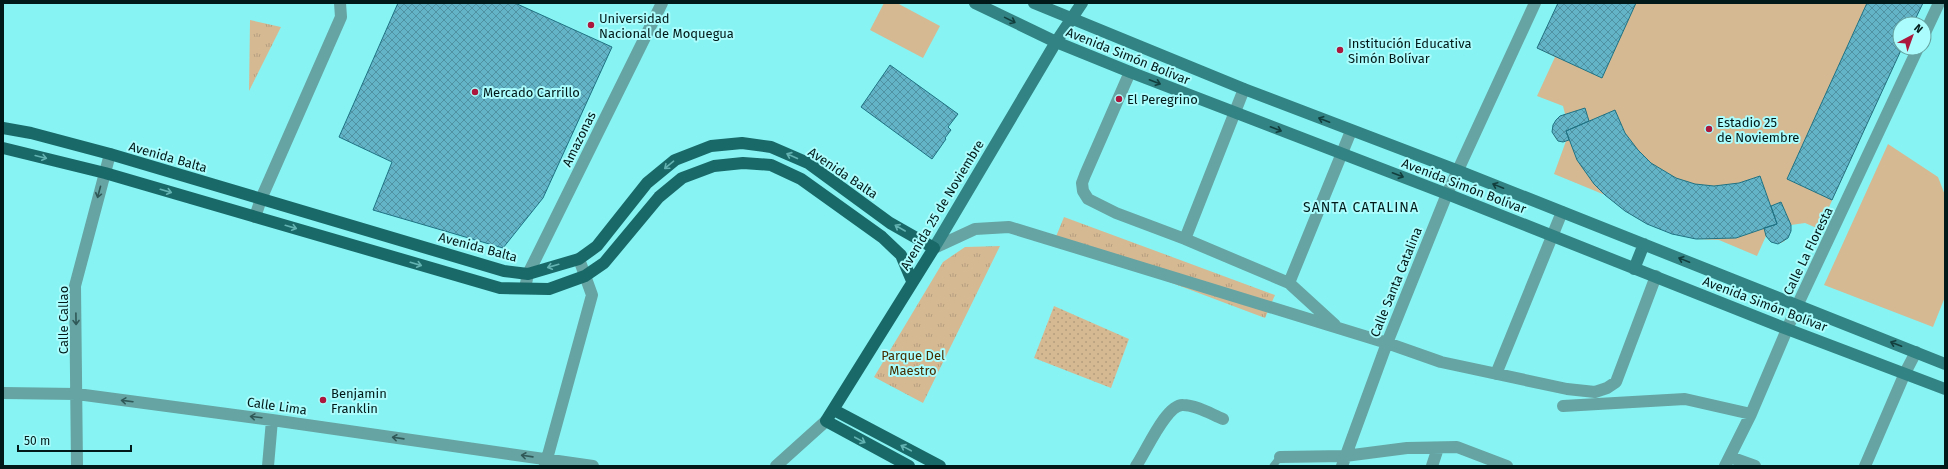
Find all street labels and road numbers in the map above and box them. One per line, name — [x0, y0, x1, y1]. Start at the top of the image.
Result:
street label: Avenida Simón Bolívar — [1064, 24, 1192, 88]
street label: Amazonas — [559, 109, 599, 169]
street label: Avenida 25 de Noviembre — [897, 137, 987, 273]
street label: Avenida Balta — [127, 139, 209, 175]
street label: Avenida Balta — [805, 144, 881, 202]
street label: Avenida Simón Bolívar — [1400, 155, 1528, 217]
street label: Calle La Floresta — [1780, 205, 1836, 297]
street label: Calle Santa Catalina — [1367, 225, 1425, 339]
street label: Avenida Balta — [437, 229, 519, 265]
street label: Avenida Simón Bolívar — [1701, 273, 1829, 335]
street label: Calle Callao — [56, 286, 71, 354]
street label: Calle Lima — [246, 394, 308, 418]

